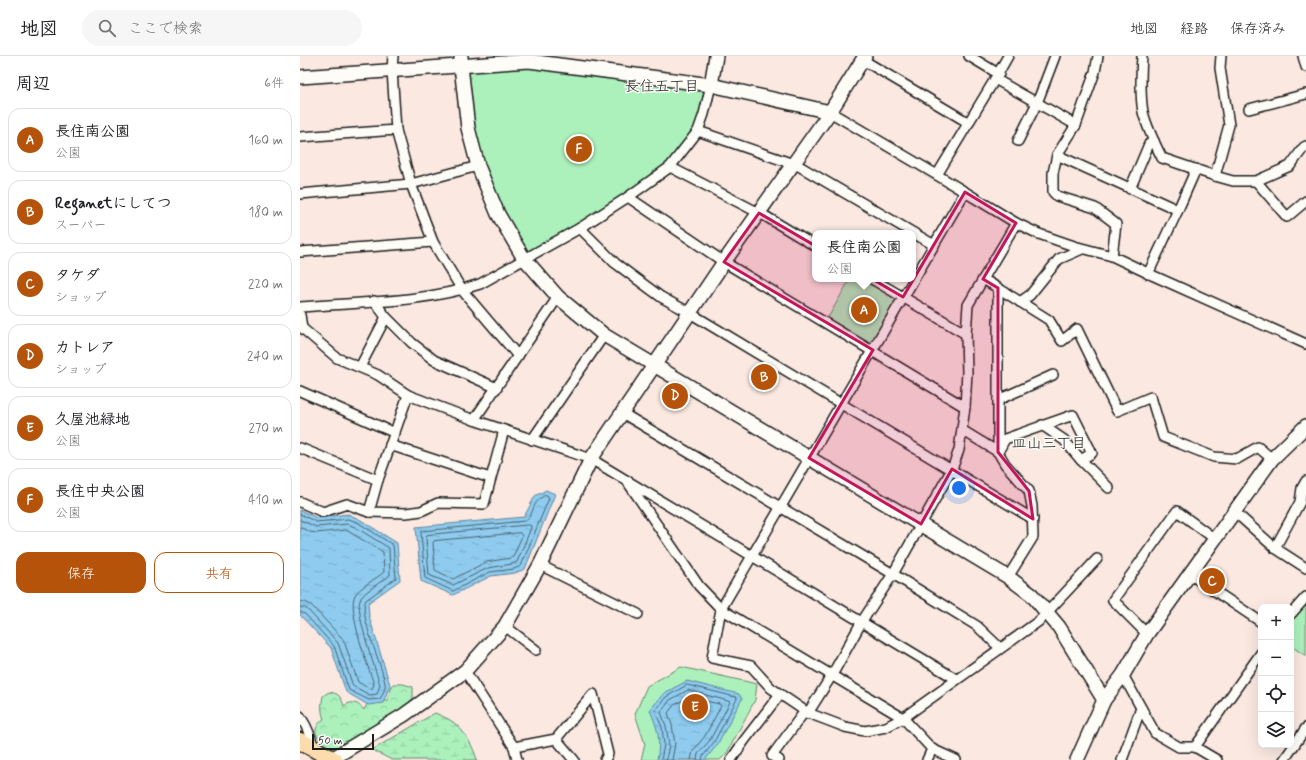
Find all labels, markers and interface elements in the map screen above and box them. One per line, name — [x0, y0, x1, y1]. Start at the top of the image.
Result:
search box — [82, 10, 362, 46]
text: 地図 — [20, 17, 58, 42]
icon: search — [96, 17, 118, 39]
text: ここで検索 — [128, 19, 203, 39]
text: 地図 — [1130, 20, 1158, 38]
text: 経路 — [1180, 20, 1208, 38]
text: 保存済み — [1230, 20, 1286, 38]
text: 周辺 — [16, 73, 50, 95]
text: 6件 — [264, 75, 284, 92]
district label: 長住五丁目 — [624, 77, 700, 97]
text: 長住南公園 — [55, 122, 130, 142]
text: A — [26, 132, 34, 149]
text: 160 m — [248, 132, 283, 149]
pin: F — [566, 134, 592, 164]
text: 公園 — [55, 145, 81, 162]
text: Reganetにしてつ — [55, 194, 172, 214]
text: B — [26, 204, 34, 221]
text: 180 m — [248, 204, 283, 221]
text: スーパー — [55, 217, 106, 234]
popup — [812, 230, 916, 282]
text: 長住南公園 — [826, 238, 902, 258]
text: 公園 — [826, 261, 853, 278]
text: タケダ — [55, 266, 100, 286]
text: C — [25, 276, 35, 293]
text: 220 m — [248, 276, 283, 293]
text: ショップ — [55, 289, 106, 306]
pin: A — [851, 295, 877, 325]
text: カトレア — [55, 338, 115, 358]
text: D — [26, 348, 34, 365]
text: 240 m — [247, 348, 283, 365]
text: ショップ — [55, 361, 106, 378]
pin: B — [751, 362, 777, 392]
pin: D — [662, 381, 688, 411]
text: 久屋池緑地 — [55, 410, 130, 430]
text: E — [26, 420, 34, 437]
text: 270 m — [248, 420, 283, 437]
text: 公園 — [55, 433, 81, 450]
district label: 皿山三丁目 — [1011, 434, 1087, 454]
your location — [949, 478, 969, 498]
text: 長住中央公園 — [55, 482, 145, 502]
text: F — [27, 492, 33, 509]
text: 410 m — [248, 492, 283, 509]
text: 公園 — [55, 505, 81, 522]
button: 保存 — [16, 552, 146, 593]
button: 共有 — [154, 552, 284, 593]
pin: C — [1199, 566, 1225, 596]
map controls — [1258, 604, 1294, 748]
button: + — [1258, 604, 1294, 640]
button: − — [1258, 640, 1294, 676]
button: locate — [1258, 676, 1294, 712]
pin: E — [682, 692, 708, 722]
button: layers — [1258, 712, 1294, 748]
scale bar — [312, 732, 374, 751]
text: 50 m — [318, 734, 343, 748]

